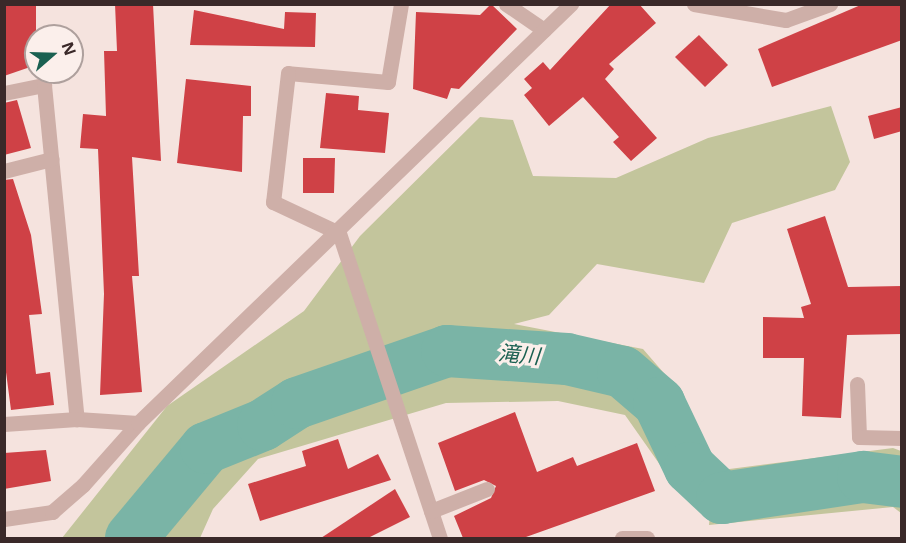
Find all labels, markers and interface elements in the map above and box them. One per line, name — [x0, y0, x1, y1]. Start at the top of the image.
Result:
north arrow — [24, 24, 84, 84]
text: N — [56, 39, 82, 58]
water label: 滝川 — [497, 340, 541, 368]

